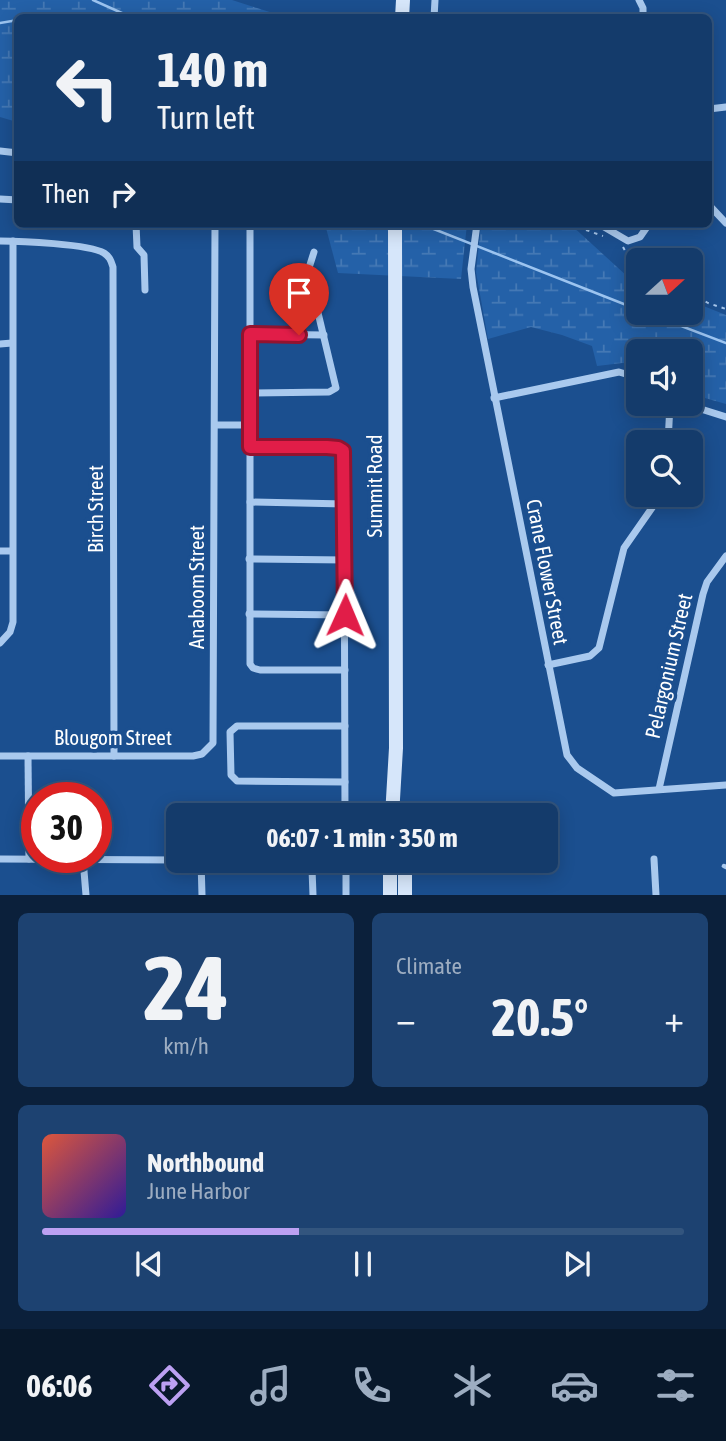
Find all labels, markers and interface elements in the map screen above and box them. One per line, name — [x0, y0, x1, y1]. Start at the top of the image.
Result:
text: 140 m — [157, 41, 268, 97]
icon: left — [42, 42, 133, 133]
text: Turn left — [157, 99, 255, 136]
icon: right — [104, 175, 142, 213]
text: Then — [42, 179, 90, 209]
north arrow — [626, 248, 704, 326]
map controls — [626, 248, 703, 507]
pin — [269, 263, 329, 335]
icon: arrive — [280, 274, 318, 312]
button: sound — [626, 339, 703, 416]
button: search — [626, 430, 703, 507]
street label: Summit Road — [362, 434, 386, 538]
street label: Birch Street — [83, 465, 107, 553]
street label: Crane Flower Street — [522, 497, 574, 647]
street label: Anaboom Street — [184, 525, 208, 649]
position arrow — [308, 578, 382, 652]
street label: Pelargonium Street — [640, 591, 696, 741]
street label: Blougom Street — [54, 725, 172, 749]
speed limit sign: 30 — [21, 782, 112, 873]
text: 06:07 · 1 min · 350 m — [266, 823, 458, 853]
text: 24 — [143, 935, 229, 1039]
text: Climate — [396, 953, 462, 979]
text: 20.5° — [492, 987, 588, 1047]
text: − — [396, 997, 416, 1040]
text: + — [664, 997, 684, 1040]
text: km/h — [163, 1033, 209, 1059]
text: Northbound — [147, 1148, 264, 1178]
text: June Harbor — [147, 1178, 250, 1204]
icon: previous — [130, 1245, 168, 1283]
icon: pause — [344, 1245, 382, 1283]
icon: next — [558, 1245, 596, 1283]
icon: directions — [145, 1361, 194, 1410]
icon: music — [246, 1361, 295, 1410]
icon: phone — [347, 1361, 396, 1410]
icon: climate — [448, 1361, 497, 1410]
icon: car — [550, 1361, 599, 1410]
icon: filters — [651, 1361, 700, 1410]
text: 06:06 — [26, 1367, 93, 1404]

